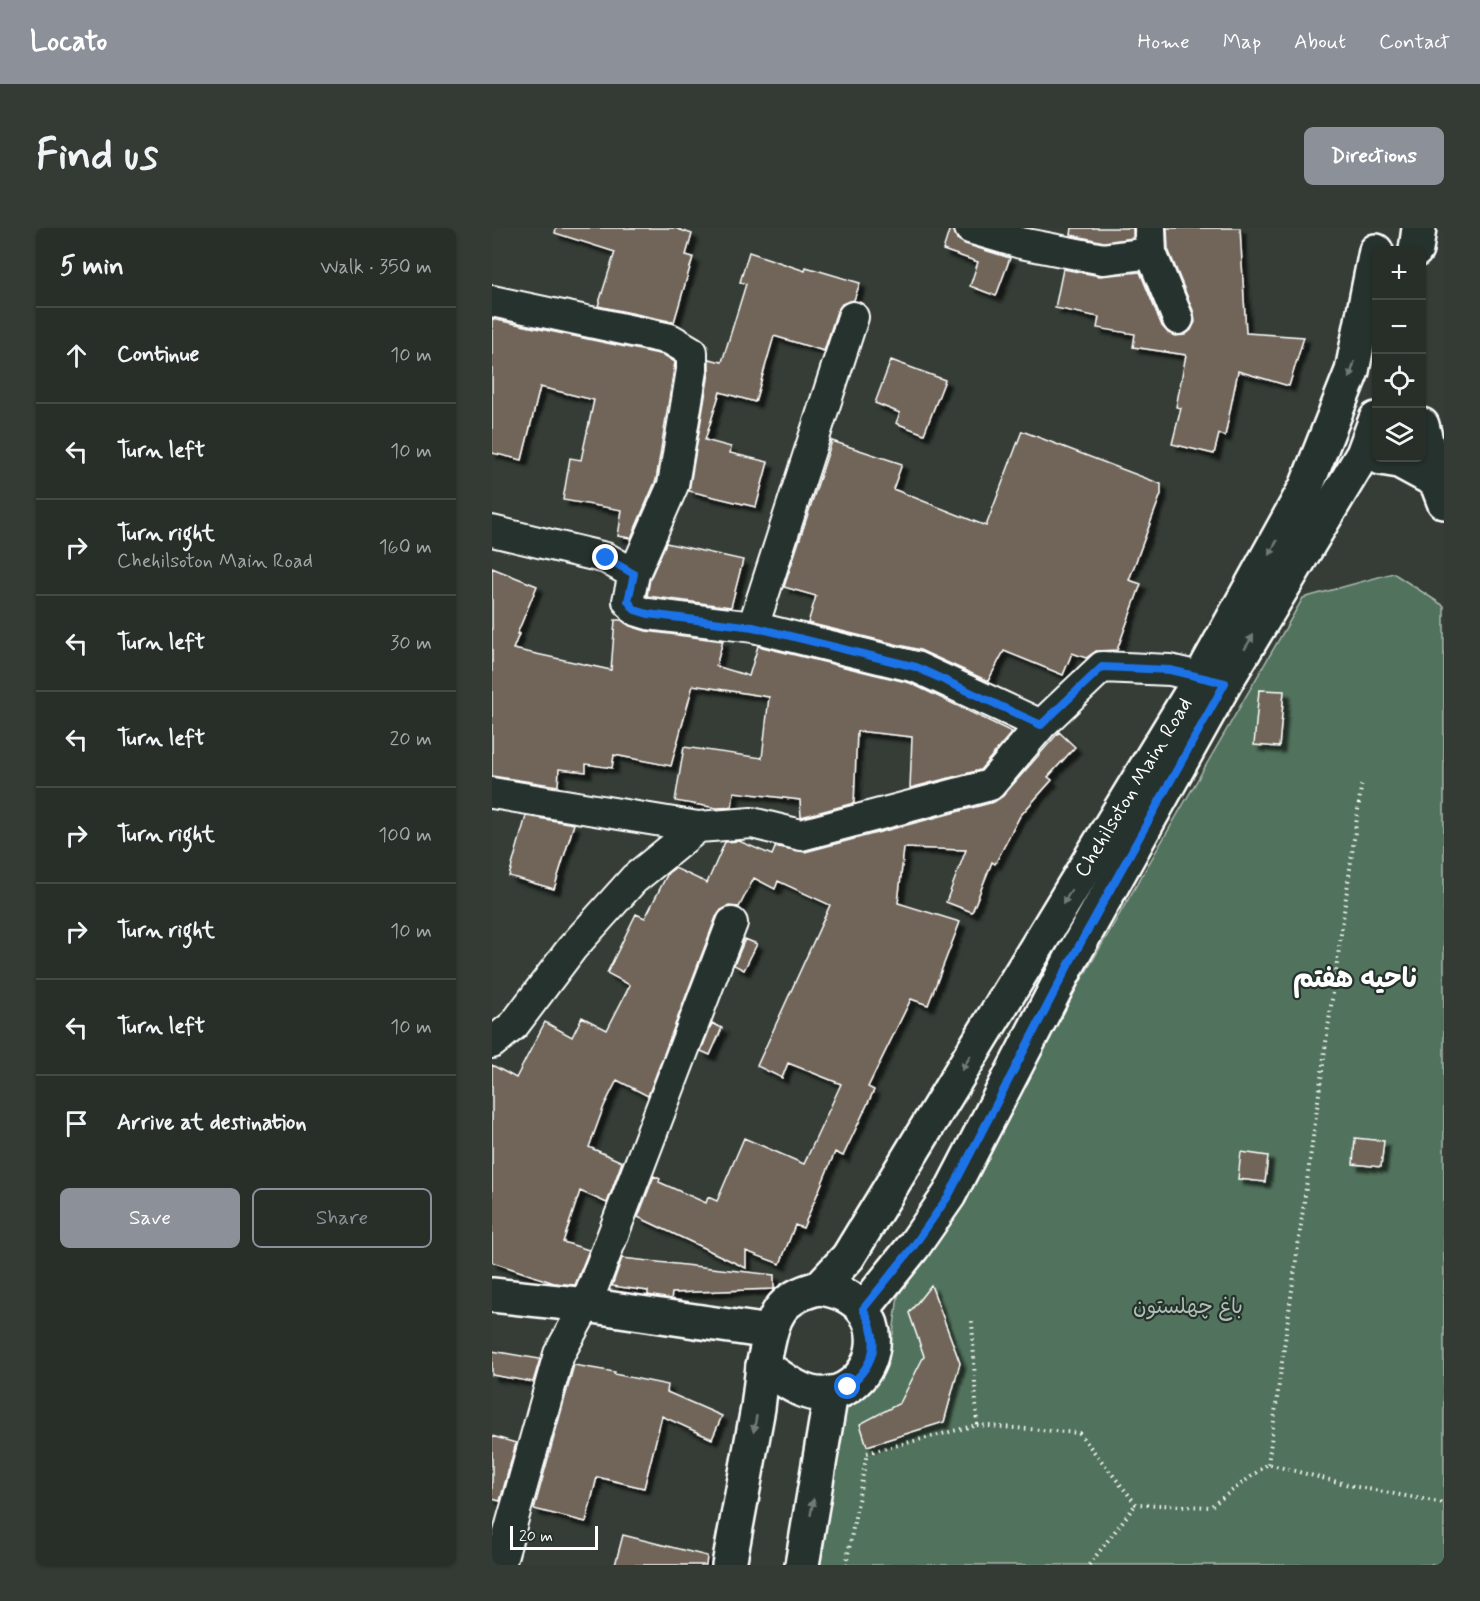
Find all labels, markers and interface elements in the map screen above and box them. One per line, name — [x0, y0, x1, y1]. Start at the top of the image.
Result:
text: Locato — [30, 24, 107, 61]
text: Home — [1138, 28, 1190, 56]
text: Map — [1223, 28, 1261, 56]
text: About — [1294, 28, 1346, 56]
text: Contact — [1379, 28, 1450, 56]
button: Directions — [1304, 127, 1444, 185]
text: Find us — [36, 129, 158, 184]
map controls — [1372, 246, 1426, 462]
button: + — [1372, 246, 1426, 300]
text: 5 min — [60, 250, 124, 284]
text: Walk · 350 m — [320, 254, 432, 281]
button: − — [1372, 300, 1426, 354]
icon: ahead — [60, 339, 93, 372]
text: Continue — [117, 341, 199, 369]
text: 10 m — [390, 342, 432, 369]
button: locate — [1372, 354, 1426, 408]
one-way arrow — [1347, 361, 1356, 379]
button: layers — [1372, 408, 1426, 462]
icon: left — [60, 435, 93, 468]
text: Turn left — [117, 437, 205, 465]
text: 10 m — [390, 438, 432, 465]
text: Turn right — [117, 520, 215, 548]
icon: right — [60, 531, 93, 564]
text: 160 m — [379, 534, 432, 561]
one-way arrow — [1268, 539, 1278, 556]
route end — [592, 544, 618, 570]
text: Chehilsoton Main Road — [117, 548, 313, 575]
icon: left — [60, 627, 93, 660]
text: Turn left — [117, 629, 205, 657]
text: 30 m — [390, 630, 432, 657]
one-way arrow — [1244, 634, 1255, 650]
street label: Chehilsoton Main Road — [1068, 692, 1199, 883]
icon: left — [60, 723, 93, 756]
text: Turn left — [117, 725, 205, 753]
text: 20 m — [389, 726, 432, 753]
icon: right — [60, 819, 93, 852]
text: Turn right — [117, 821, 215, 849]
text: 100 m — [378, 822, 432, 849]
one-way arrow — [1062, 889, 1073, 905]
icon: right — [60, 915, 93, 948]
text: Turn right — [117, 917, 215, 945]
text: 10 m — [390, 918, 432, 945]
district label: ناحیه هفتم — [1293, 962, 1417, 998]
icon: left — [60, 1011, 93, 1044]
text: Turn left — [117, 1013, 205, 1041]
text: 10 m — [390, 1014, 432, 1041]
one-way arrow — [961, 1055, 972, 1071]
icon: arrive — [60, 1107, 93, 1140]
text: Arrive at destination — [117, 1109, 307, 1137]
button: Save — [60, 1188, 240, 1248]
button: Share — [252, 1188, 432, 1248]
park label: باغ چهلستون — [1133, 1293, 1243, 1321]
route start — [834, 1373, 860, 1399]
one-way arrow — [750, 1414, 759, 1433]
one-way arrow — [808, 1498, 817, 1517]
scale bar — [510, 1523, 598, 1550]
text: 20 m — [519, 1526, 553, 1547]

